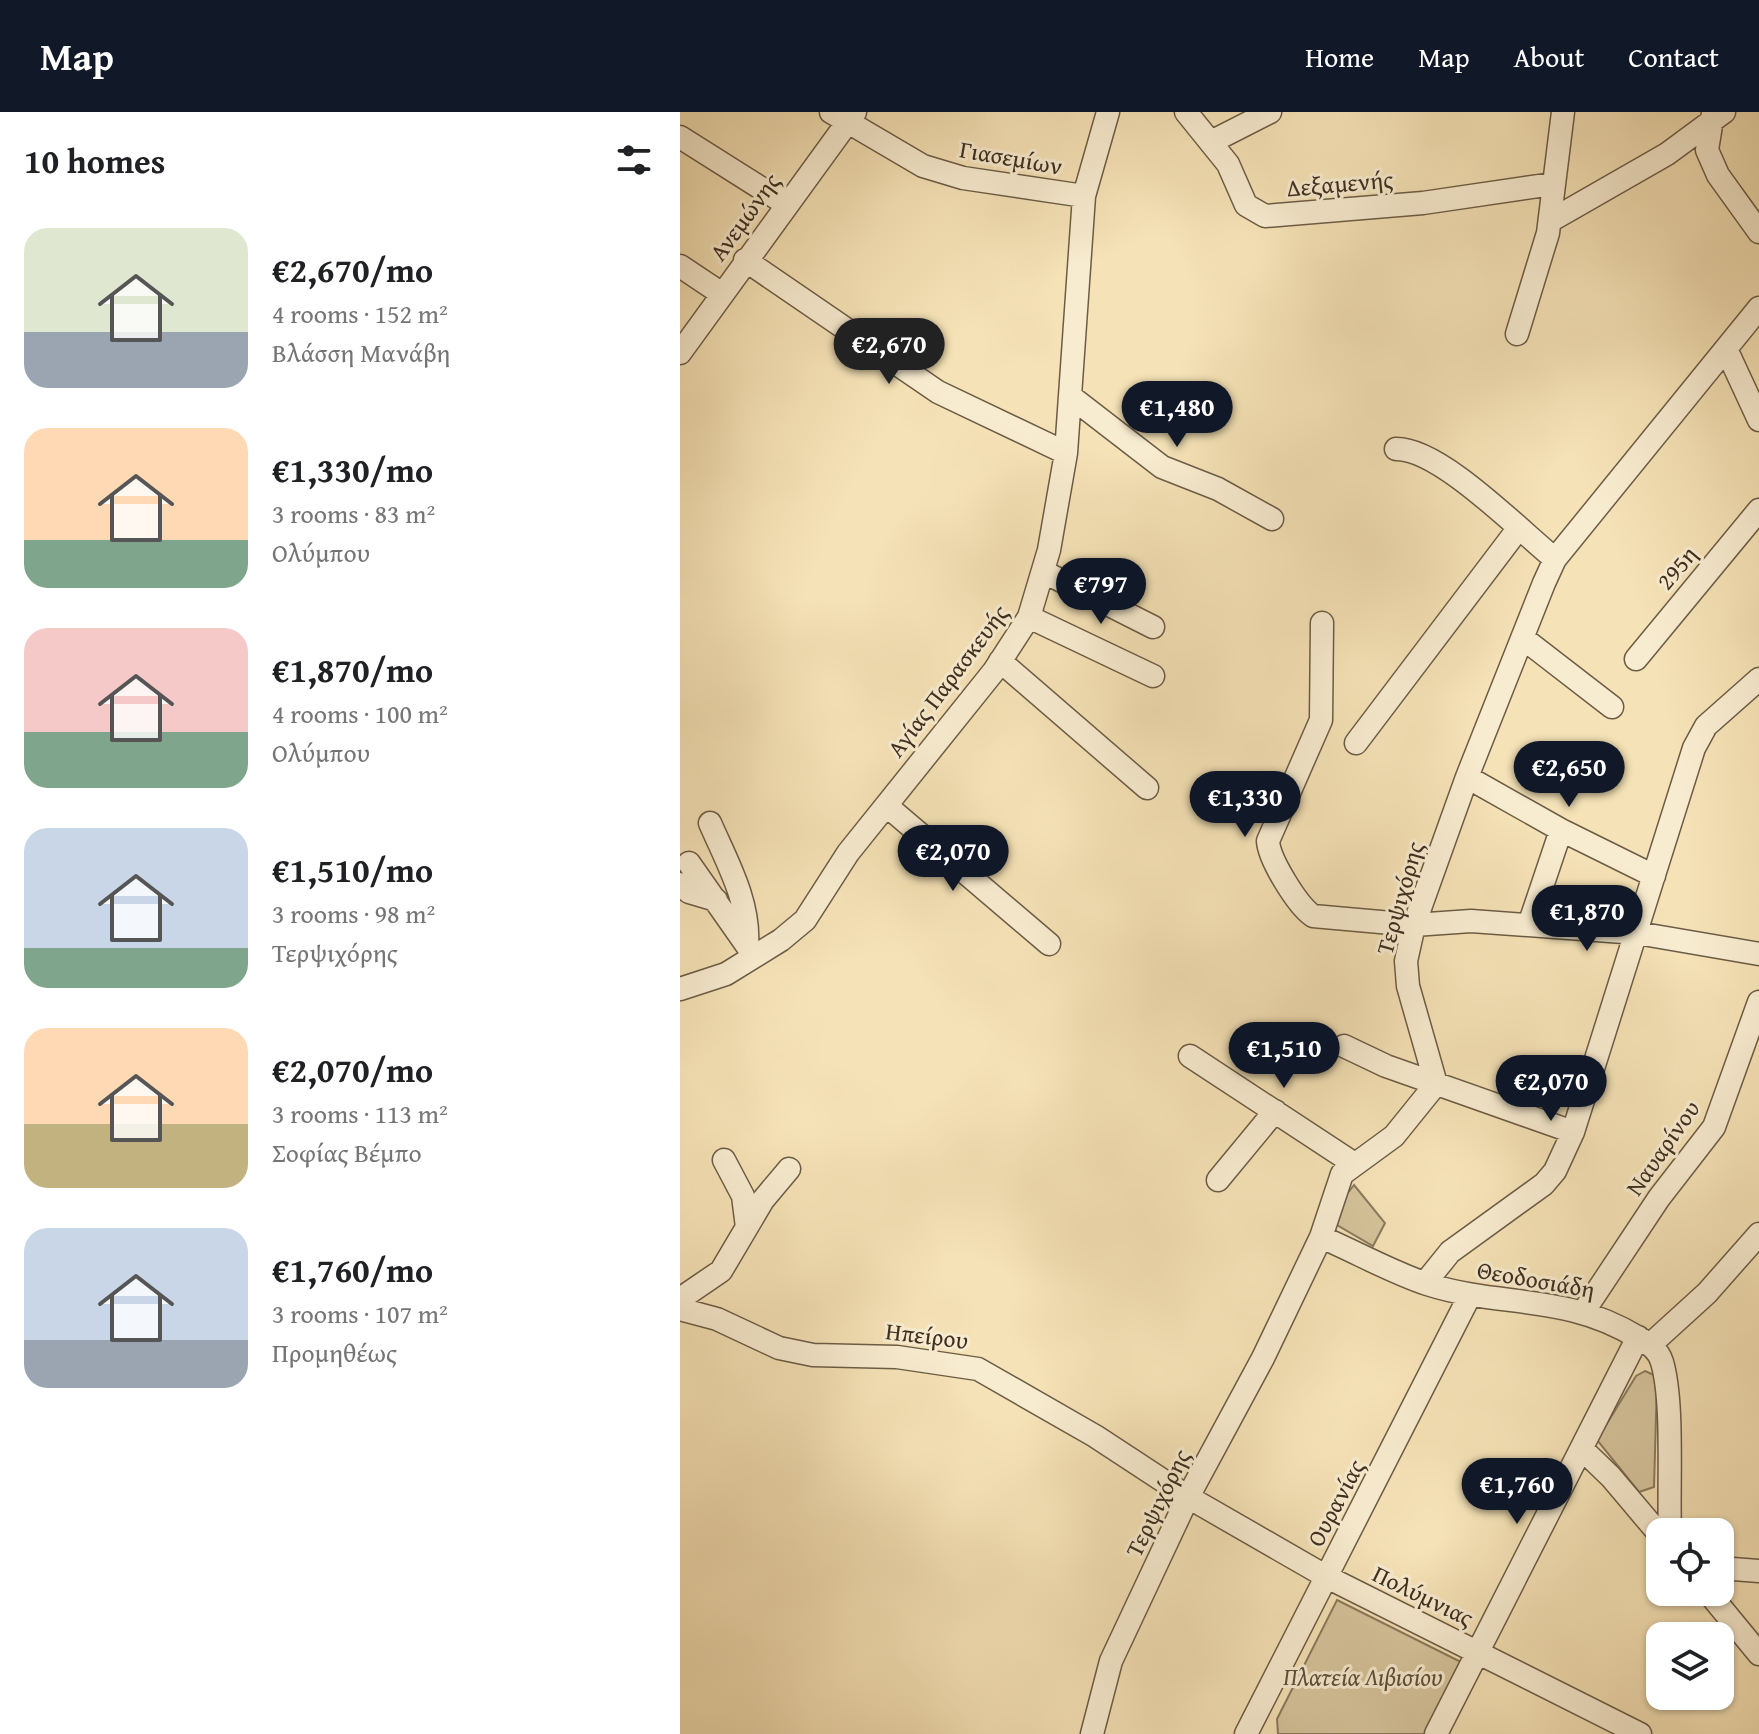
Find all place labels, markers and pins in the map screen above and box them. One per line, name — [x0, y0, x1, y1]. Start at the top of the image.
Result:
pin: €2,670 — [824, 318, 954, 386]
pin: €1,480 — [1112, 381, 1242, 449]
pin: €797 — [1054, 558, 1148, 626]
pin: €2,650 — [1504, 741, 1634, 809]
pin: €1,330 — [1180, 771, 1310, 839]
pin: €2,070 — [888, 825, 1018, 893]
pin: €1,870 — [1522, 885, 1652, 953]
pin: €1,510 — [1219, 1022, 1349, 1090]
pin: €2,070 — [1486, 1055, 1616, 1123]
pin: €1,760 — [1452, 1458, 1582, 1526]

